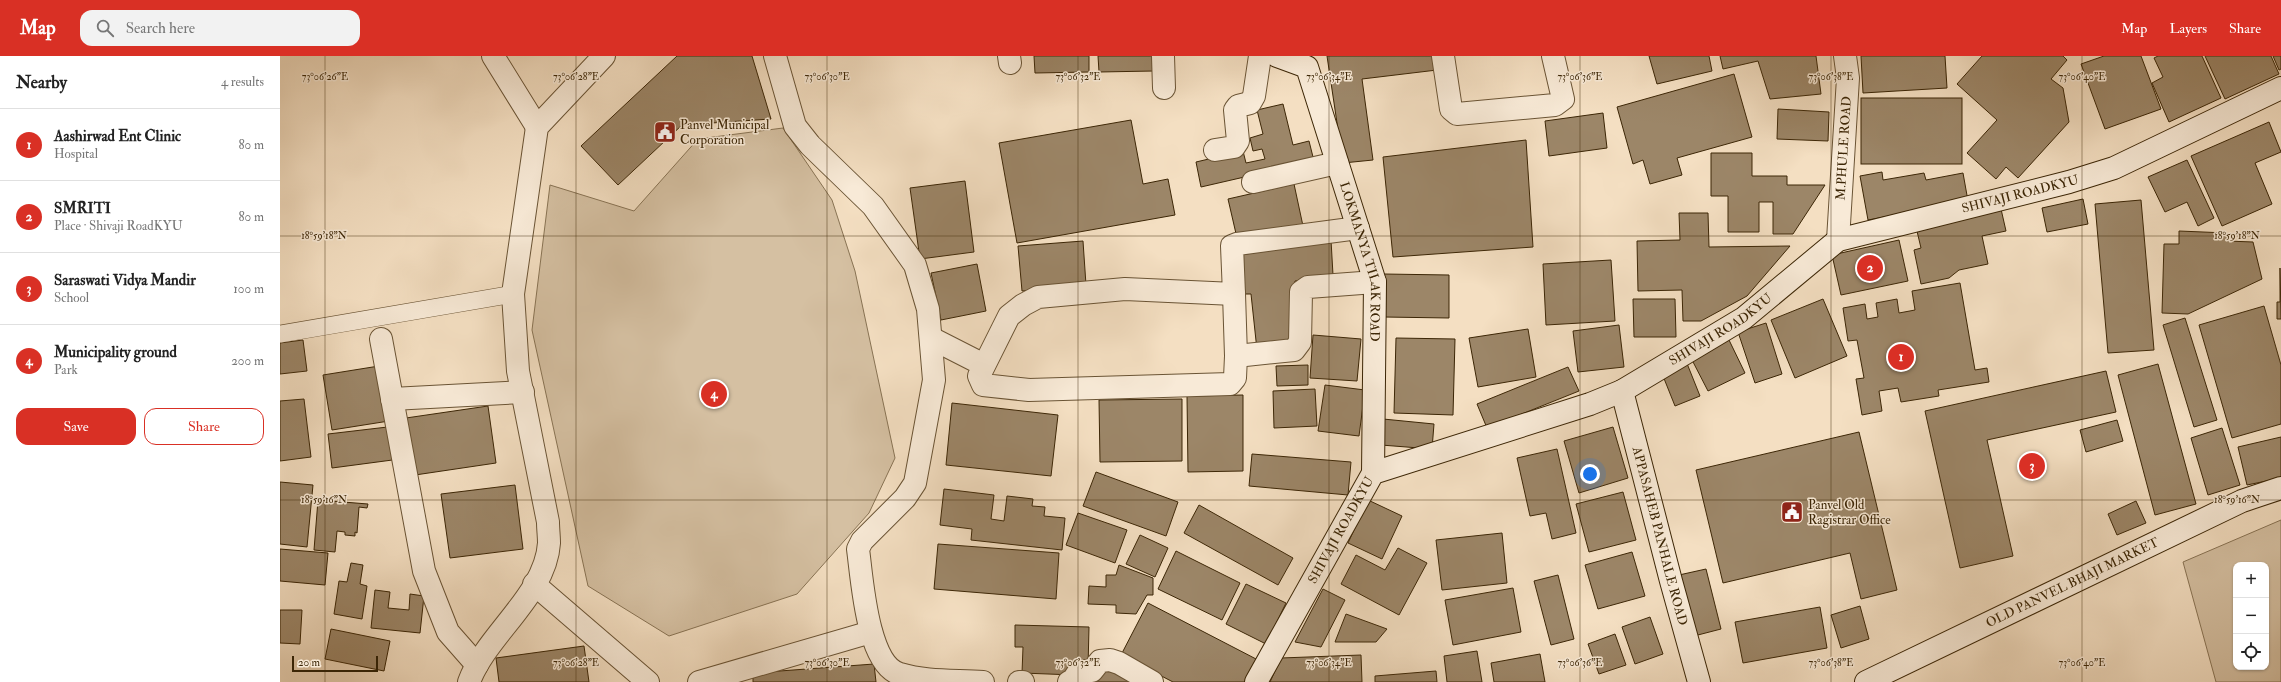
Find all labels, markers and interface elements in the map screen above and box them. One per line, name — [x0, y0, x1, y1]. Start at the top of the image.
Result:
search box — [80, 10, 360, 46]
text: Map — [20, 16, 56, 40]
icon: search — [94, 17, 116, 39]
text: Search here — [126, 19, 195, 38]
text: Map — [2121, 20, 2147, 37]
text: Layers — [2169, 20, 2207, 37]
text: Share — [2229, 20, 2261, 37]
text: 73°06'26"E — [302, 71, 348, 83]
text: 73°06'28"E — [553, 71, 599, 83]
text: 73°06'30"E — [804, 71, 850, 83]
text: 73°06'32"E — [1055, 71, 1101, 83]
text: 73°06'34"E — [1306, 71, 1352, 83]
text: 73°06'36"E — [1557, 71, 1603, 83]
text: 73°06'38"E — [1809, 71, 1853, 83]
text: 73°06'40"E — [2059, 71, 2105, 83]
text: Nearby — [16, 72, 67, 93]
text: 4 results — [221, 74, 264, 90]
street label: M.PHULE ROAD — [1832, 96, 1855, 201]
place label: Panvel Municipal Corporation — [680, 117, 770, 149]
public building icon: Panvel Municipal Corporation — [652, 119, 678, 145]
text: Aashirwad Ent Clinic — [54, 127, 181, 146]
text: 1 — [27, 137, 31, 153]
text: 80 m — [238, 137, 264, 153]
text: Hospital — [54, 146, 98, 162]
street label: SHIVAJI ROADKYU — [1960, 171, 2081, 217]
street label: LOKMANYA TILAK ROAD — [1336, 180, 1383, 342]
text: SMRITI — [54, 199, 111, 218]
text: 2 — [26, 209, 32, 225]
text: 80 m — [238, 209, 264, 225]
text: Place · Shivaji RoadKYU — [54, 218, 183, 234]
text: 18°59'18"N — [301, 230, 347, 242]
text: 18°59'18"N — [2214, 230, 2260, 242]
pin: 2 — [1857, 253, 1883, 283]
text: Saraswati Vidya Mandir — [54, 271, 196, 290]
text: 3 — [27, 281, 32, 297]
text: 100 m — [233, 281, 264, 297]
text: School — [54, 290, 89, 306]
street label: SHIVAJI ROADKYU — [1666, 290, 1775, 369]
pin: 1 — [1888, 342, 1914, 372]
text: Municipality ground — [54, 343, 177, 362]
text: 4 — [25, 353, 33, 369]
text: 200 m — [231, 353, 264, 369]
text: Park — [54, 362, 78, 378]
pin: 4 — [701, 379, 727, 409]
button: Save — [16, 408, 136, 445]
button: Share — [144, 408, 264, 445]
street label: APPASAHEB PANHALE ROAD — [1628, 444, 1691, 627]
pin: 3 — [2019, 451, 2045, 481]
your location — [1580, 464, 1600, 484]
street label: SHIVAJI ROADKYU — [1305, 474, 1377, 587]
text: 18°59'16"N — [301, 494, 347, 506]
text: 18°59'16"N — [2214, 494, 2260, 506]
place label: Panvel Old Ragistrar Office — [1808, 497, 1891, 528]
public building icon: Panvel Old Ragistrar Office — [1779, 499, 1805, 525]
street label: OLD PANVEL BHAJI MARKET — [1983, 534, 2162, 631]
map controls — [2233, 562, 2269, 670]
button: + — [2233, 562, 2269, 598]
button: − — [2233, 598, 2269, 634]
button: locate — [2233, 634, 2269, 670]
scale bar — [292, 654, 378, 673]
text: 20 m — [298, 656, 320, 669]
text: 73°06'28"E — [553, 657, 599, 669]
text: 73°06'30"E — [804, 657, 850, 669]
text: 73°06'32"E — [1055, 657, 1101, 669]
text: 73°06'34"E — [1306, 657, 1352, 669]
text: 73°06'36"E — [1557, 657, 1603, 669]
text: 73°06'38"E — [1809, 657, 1853, 669]
text: 73°06'40"E — [2059, 657, 2105, 669]

